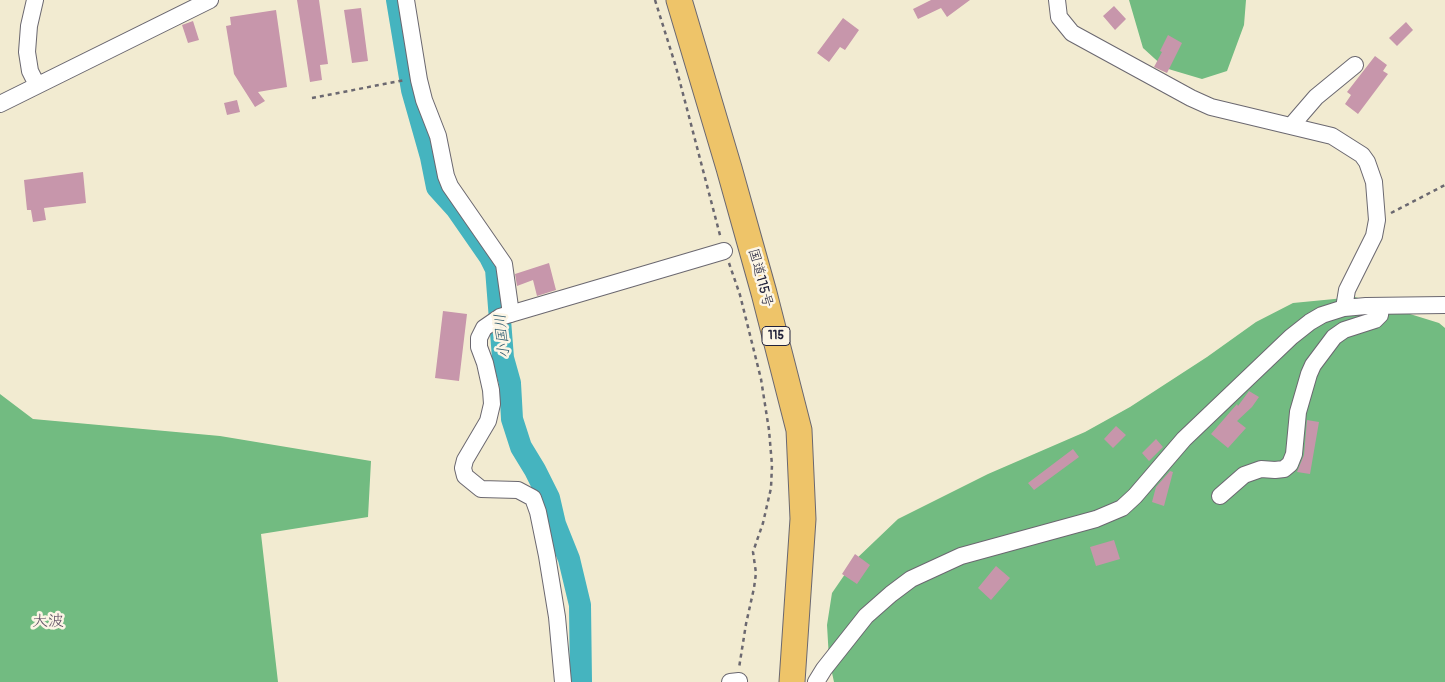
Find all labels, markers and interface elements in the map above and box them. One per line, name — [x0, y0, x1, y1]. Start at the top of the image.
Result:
street label: 国道115号 — [744, 247, 776, 309]
water label: 小国川 — [492, 313, 514, 359]
road number: 115 — [762, 326, 790, 346]
district label: 大波 — [32, 612, 64, 632]

